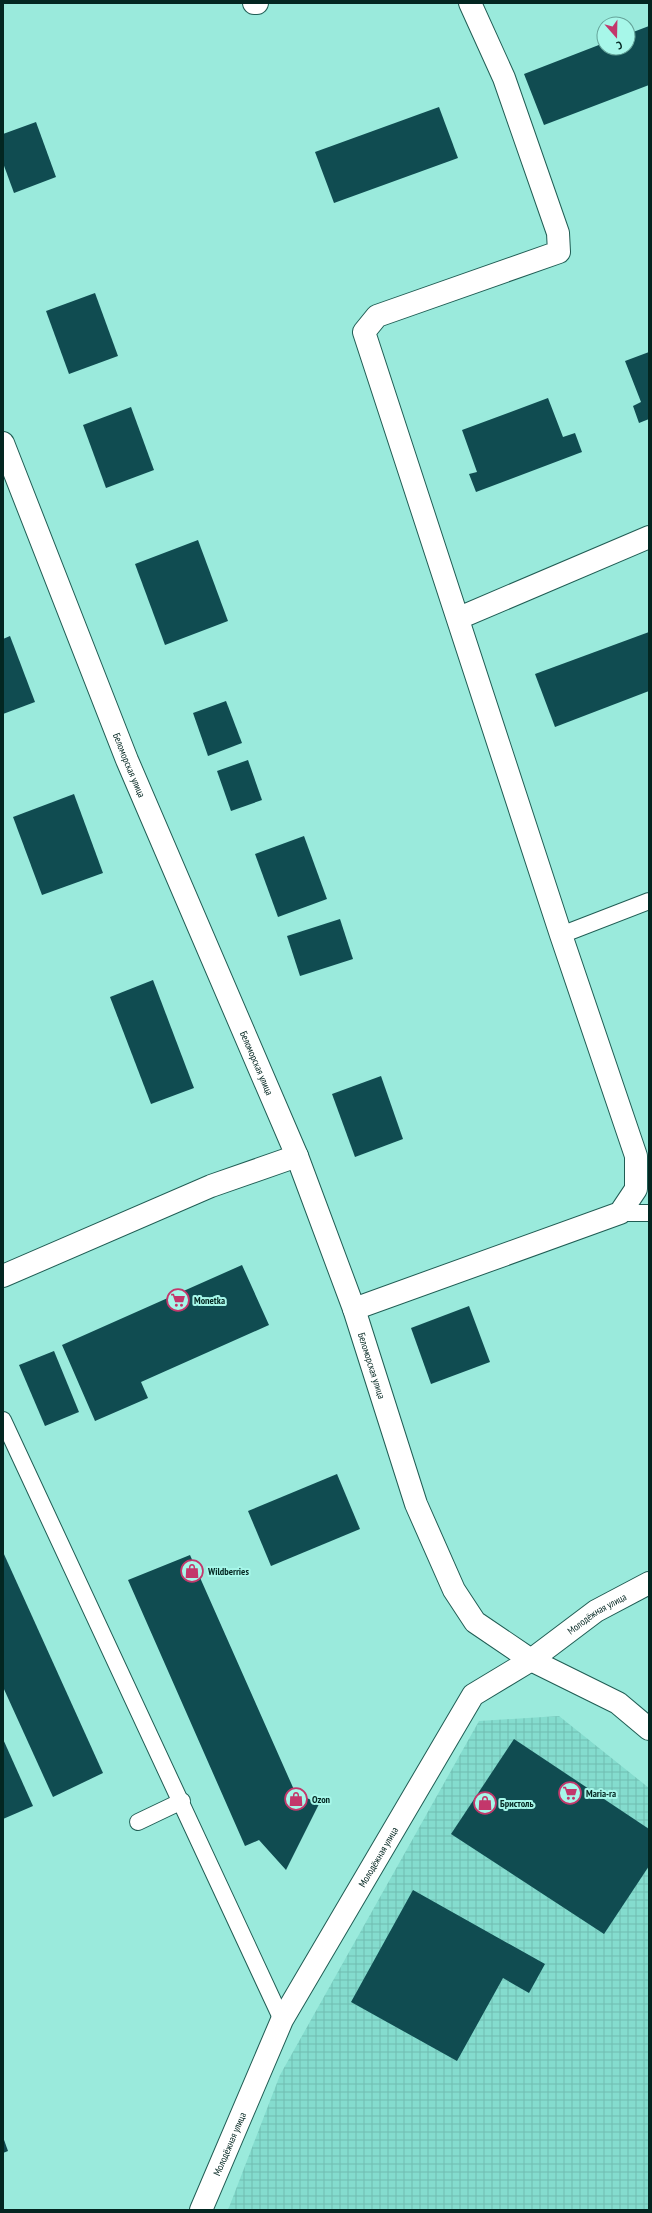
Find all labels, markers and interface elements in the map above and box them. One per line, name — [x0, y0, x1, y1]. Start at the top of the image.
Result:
north arrow — [596, 16, 636, 56]
text: С — [615, 38, 624, 53]
street label: Беломорская улица — [110, 731, 149, 799]
street label: Беломорская улица — [238, 1029, 277, 1097]
supermarket icon: Monetka — [165, 1287, 191, 1313]
place label: Monetka — [194, 1294, 225, 1307]
street label: Беломорская улица — [355, 1331, 389, 1400]
shop icon: Wildberries — [179, 1558, 205, 1584]
place label: Wildberries — [207, 1565, 249, 1578]
street label: Молодёжная улица — [564, 1590, 628, 1637]
supermarket icon: Maria-ra — [557, 1780, 583, 1806]
shop icon: Ozon — [283, 1786, 309, 1812]
place label: Maria-ra — [586, 1787, 616, 1800]
shop icon: Бристоль — [472, 1790, 498, 1816]
place label: Ozon — [312, 1793, 331, 1806]
place label: Бристоль — [500, 1797, 534, 1810]
street label: Молодёжная улица — [355, 1824, 401, 1889]
street label: Молодёжная улица — [210, 2110, 249, 2177]

